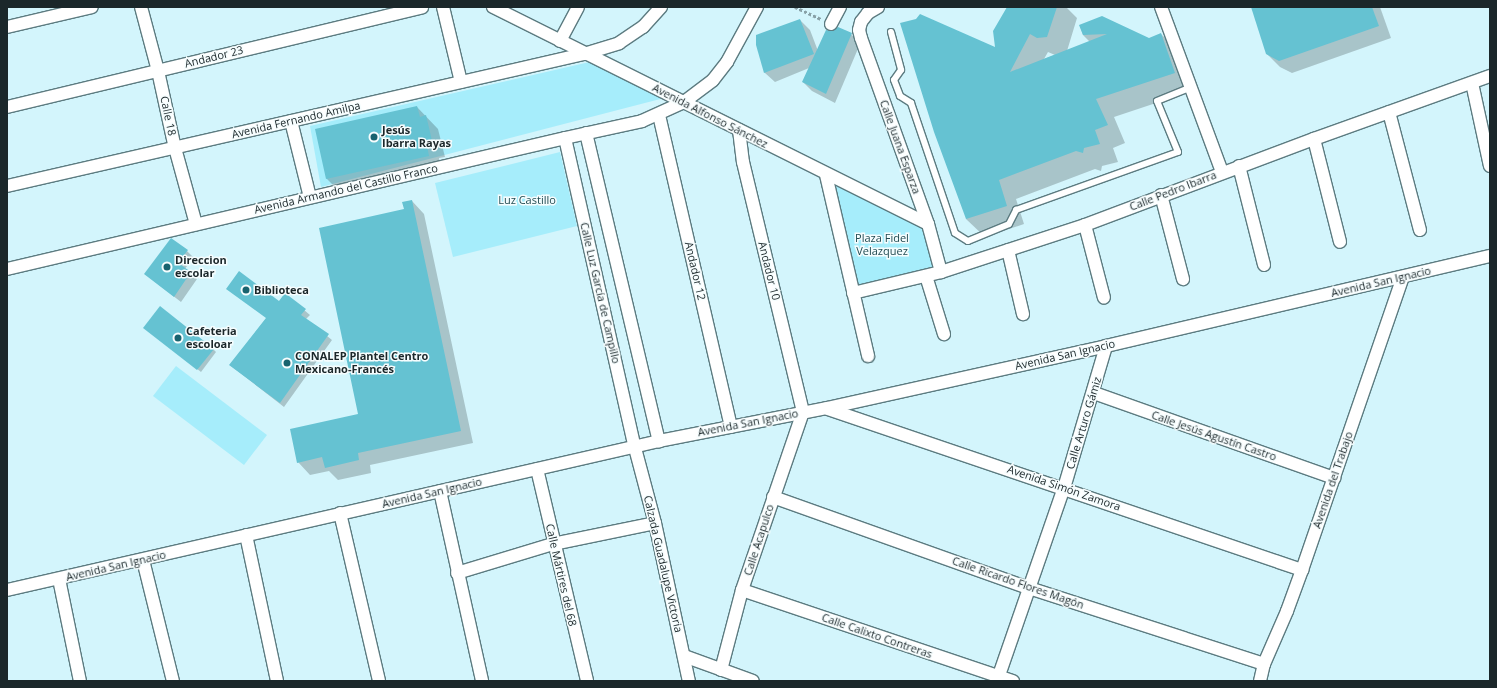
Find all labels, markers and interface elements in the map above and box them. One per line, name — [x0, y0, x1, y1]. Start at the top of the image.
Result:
street label: Andador 23 — [183, 43, 245, 71]
street label: Avenida Alfonso Sánchez — [650, 81, 770, 151]
street label: Calle 18 — [157, 95, 179, 137]
street label: Calle Juana Esparza — [877, 98, 923, 196]
street label: Avenida Fernando Amilpa — [230, 99, 362, 141]
place label: Jesús Ibarra Rayas — [382, 124, 451, 150]
marker: Jesús Ibarra Rayas — [369, 132, 379, 142]
street label: Avenida Armando del Castillo Franco — [253, 161, 439, 217]
street label: Calle Pedro Ibarra — [1128, 168, 1218, 214]
park label: Luz Castillo — [498, 193, 556, 207]
street label: Calle Luz García de Campillo — [577, 221, 623, 365]
park label: Plaza Fidel Velazquez — [855, 232, 909, 258]
street label: Andador 12 — [682, 240, 708, 302]
street label: Andador 10 — [755, 240, 783, 302]
place label: Direccion escolar — [175, 254, 227, 280]
marker: Direccion escolar — [162, 262, 172, 272]
street label: Avenida San Ignacio — [1330, 264, 1432, 300]
place label: Biblioteca — [254, 283, 309, 297]
marker: Biblioteca — [241, 285, 251, 295]
place label: Cafeteria escoloar — [186, 325, 237, 351]
marker: Cafeteria escoloar — [173, 333, 183, 343]
street label: Avenida San Ignacio — [1014, 337, 1116, 373]
place label: CONALEP Plantel Centro Mexicano-Francés — [295, 350, 428, 376]
marker: CONALEP Plantel Centro Mexicano-Francés — [282, 358, 292, 368]
street label: Calle Arturo Gámiz — [1064, 375, 1104, 471]
street label: Avenida San Ignacio — [697, 407, 799, 439]
street label: Calle Jesús Agustín Castro — [1150, 408, 1278, 464]
street label: Avenida del Trabajo — [1310, 430, 1356, 530]
street label: Avenida Simón Zamora — [1006, 462, 1122, 514]
street label: Avenida San Ignacio — [381, 475, 483, 511]
street label: Calzada Guadalupe Victoria — [641, 494, 685, 634]
street label: Calle Acapulco — [741, 503, 777, 577]
street label: Calle Mártires del 68 — [543, 522, 579, 628]
street label: Avenida San Ignacio — [65, 548, 167, 584]
street label: Calle Ricardo Flores Magón — [950, 554, 1086, 612]
street label: Calle Calixto Contreras — [820, 611, 934, 661]

